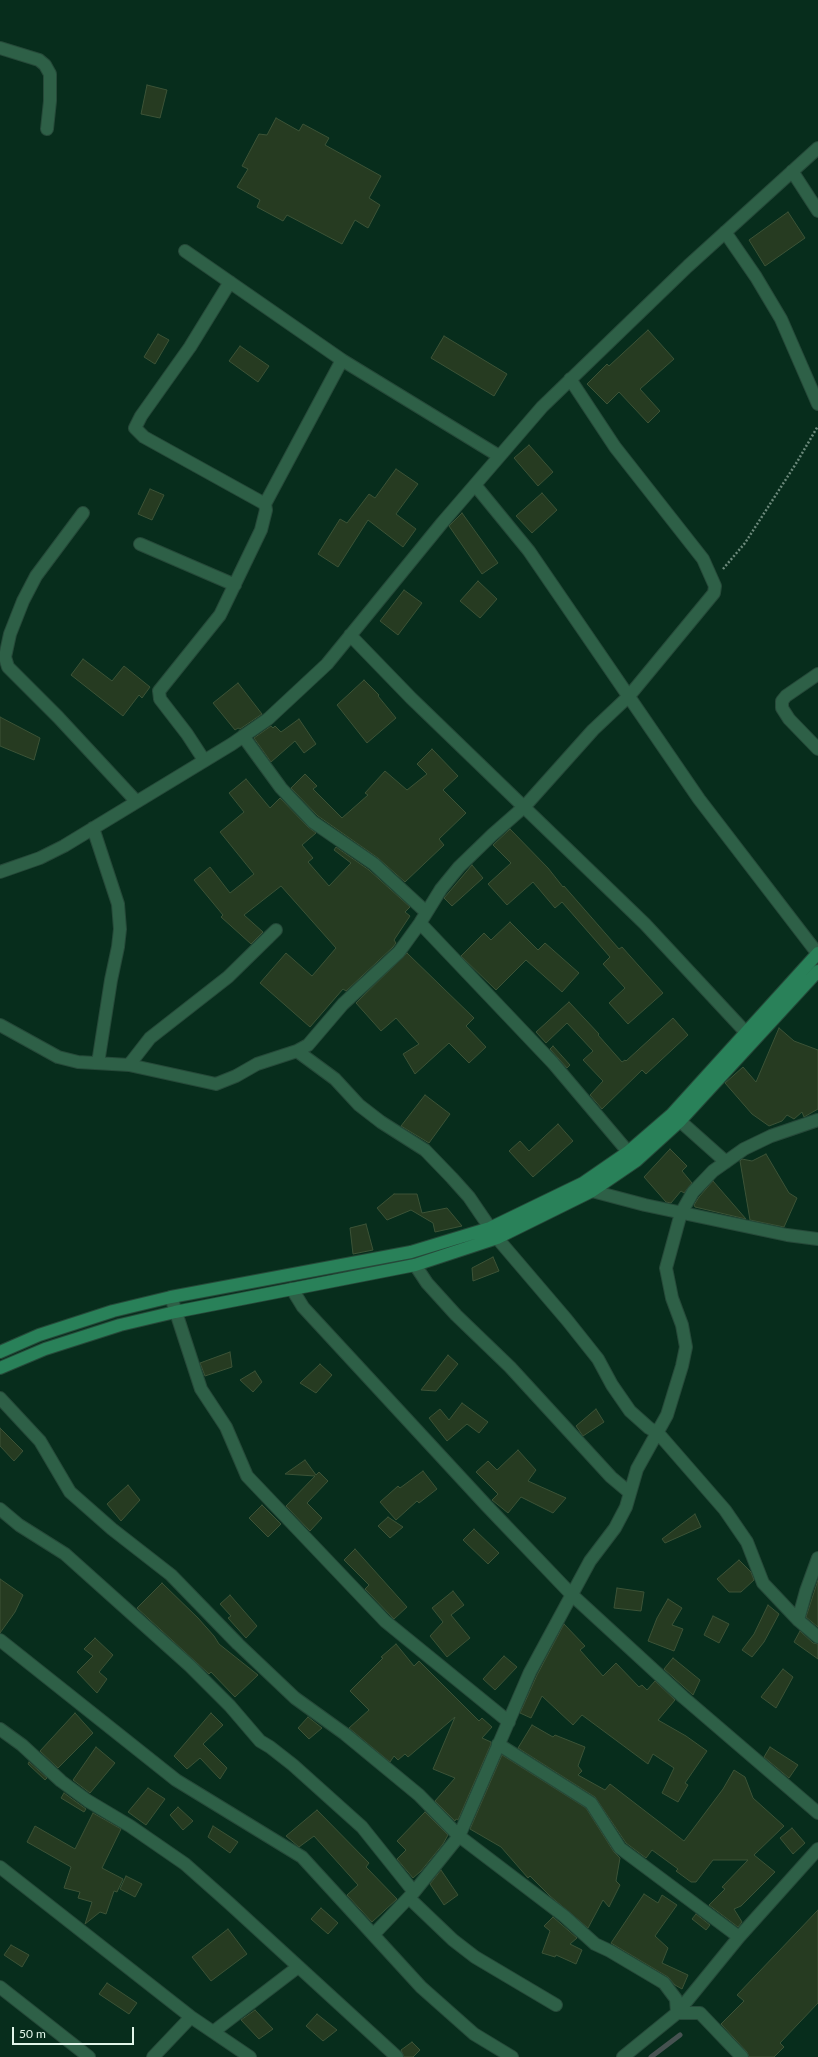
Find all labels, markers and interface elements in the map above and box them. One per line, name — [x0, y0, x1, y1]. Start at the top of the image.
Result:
scale bar — [14, 2019, 136, 2045]
text: 50 m — [19, 2026, 46, 2041]

